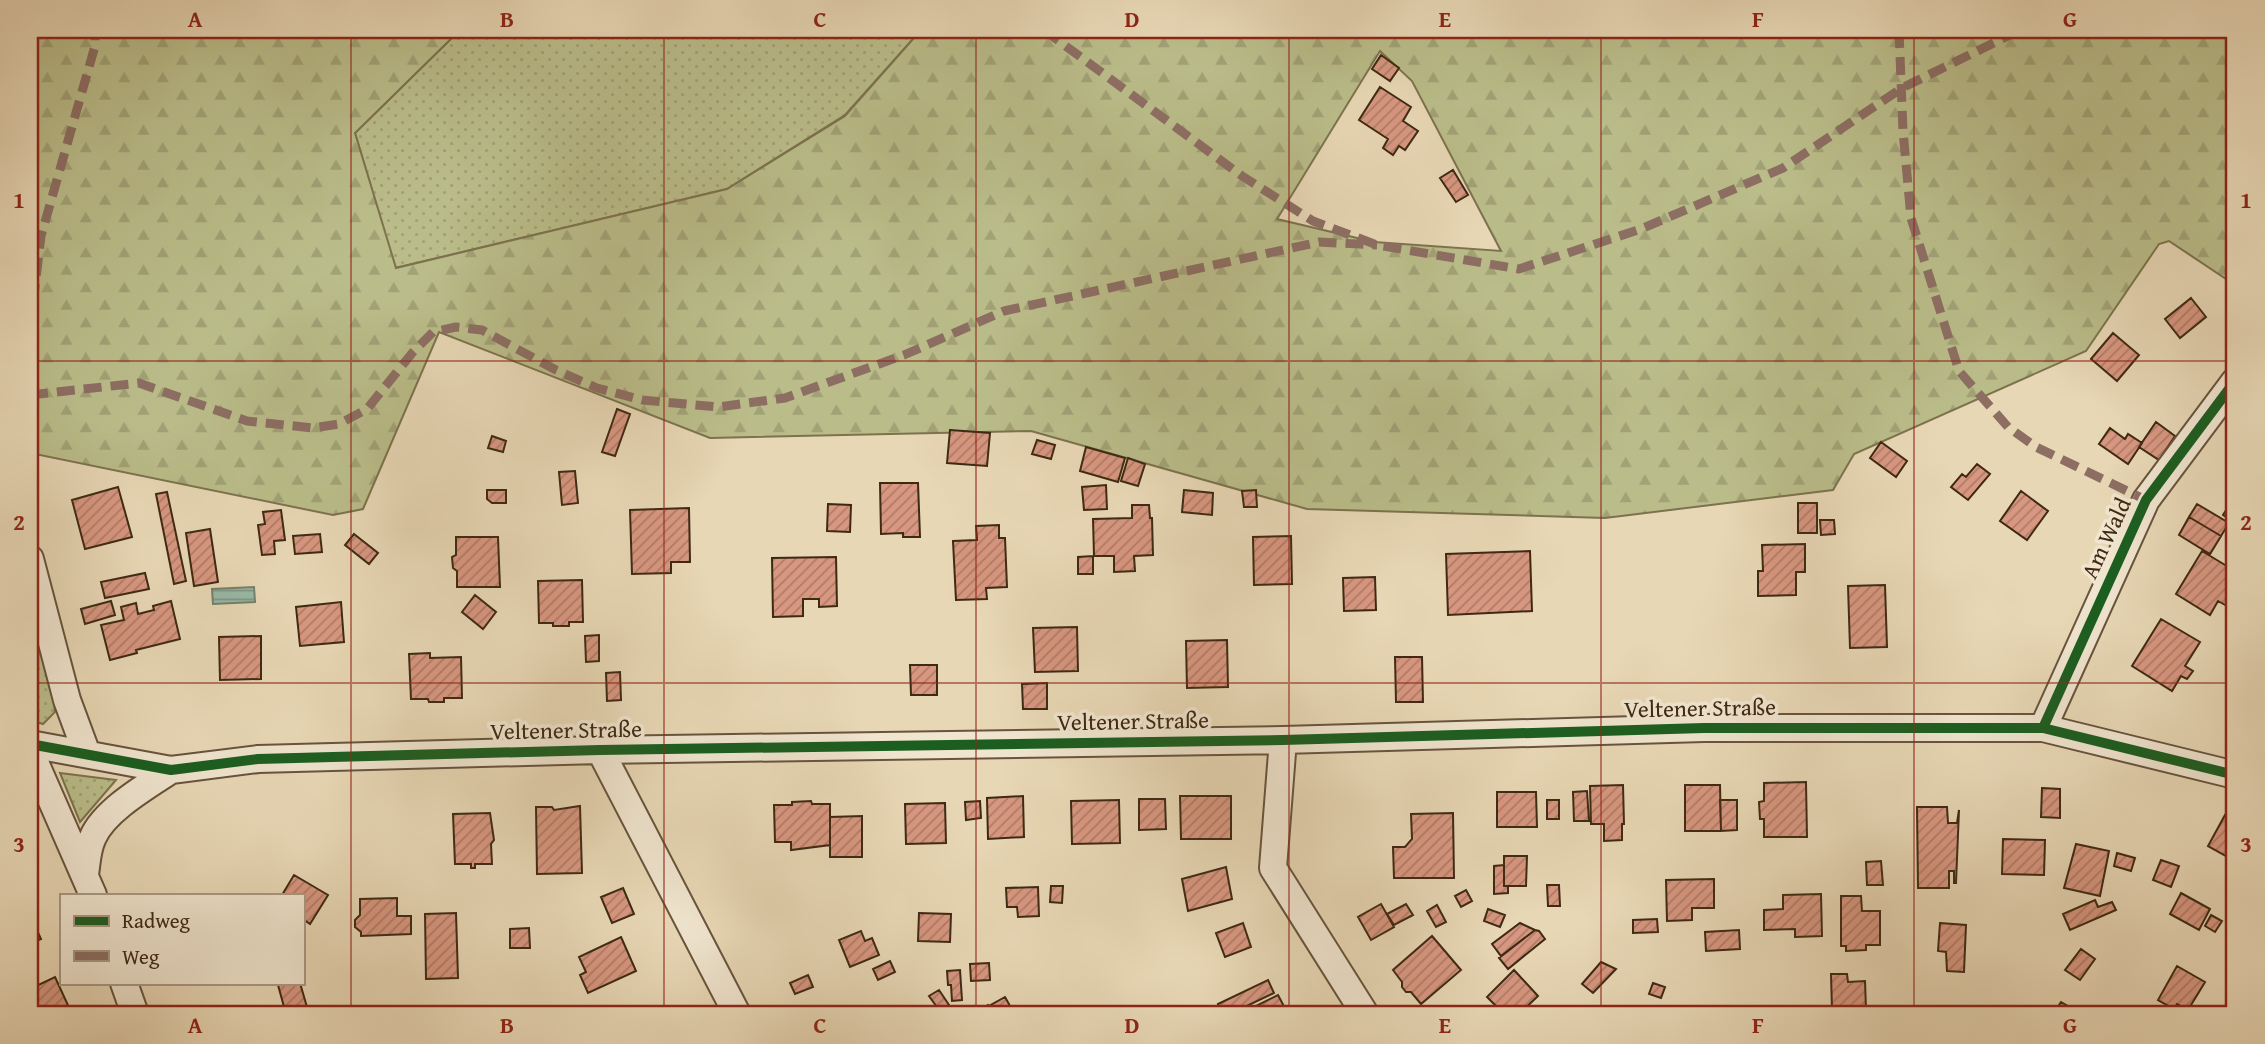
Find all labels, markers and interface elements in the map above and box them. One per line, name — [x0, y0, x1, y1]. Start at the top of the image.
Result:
text: A — [188, 2, 203, 35]
text: B — [500, 2, 514, 35]
text: C — [813, 2, 827, 35]
text: D — [1125, 2, 1140, 35]
text: E — [1439, 2, 1451, 35]
text: F — [1752, 2, 1764, 35]
text: G — [2063, 2, 2077, 35]
text: 1 — [13, 183, 25, 216]
text: 1 — [2240, 183, 2252, 216]
street label: Am Wald — [2072, 491, 2139, 584]
text: 2 — [13, 505, 25, 538]
text: 2 — [2240, 505, 2252, 538]
street label: Veltener Straße — [1624, 690, 1776, 725]
street label: Veltener Straße — [1057, 703, 1209, 738]
street label: Veltener Straße — [490, 712, 642, 747]
text: 3 — [13, 827, 25, 860]
text: 3 — [2240, 827, 2252, 860]
legend — [60, 894, 304, 984]
text: Radweg — [122, 905, 191, 936]
text: Weg — [122, 941, 160, 972]
text: A — [188, 1008, 203, 1041]
text: B — [500, 1008, 514, 1041]
text: C — [813, 1008, 827, 1041]
text: D — [1125, 1008, 1140, 1041]
text: E — [1439, 1008, 1451, 1041]
text: F — [1752, 1008, 1764, 1041]
text: G — [2063, 1008, 2077, 1041]

